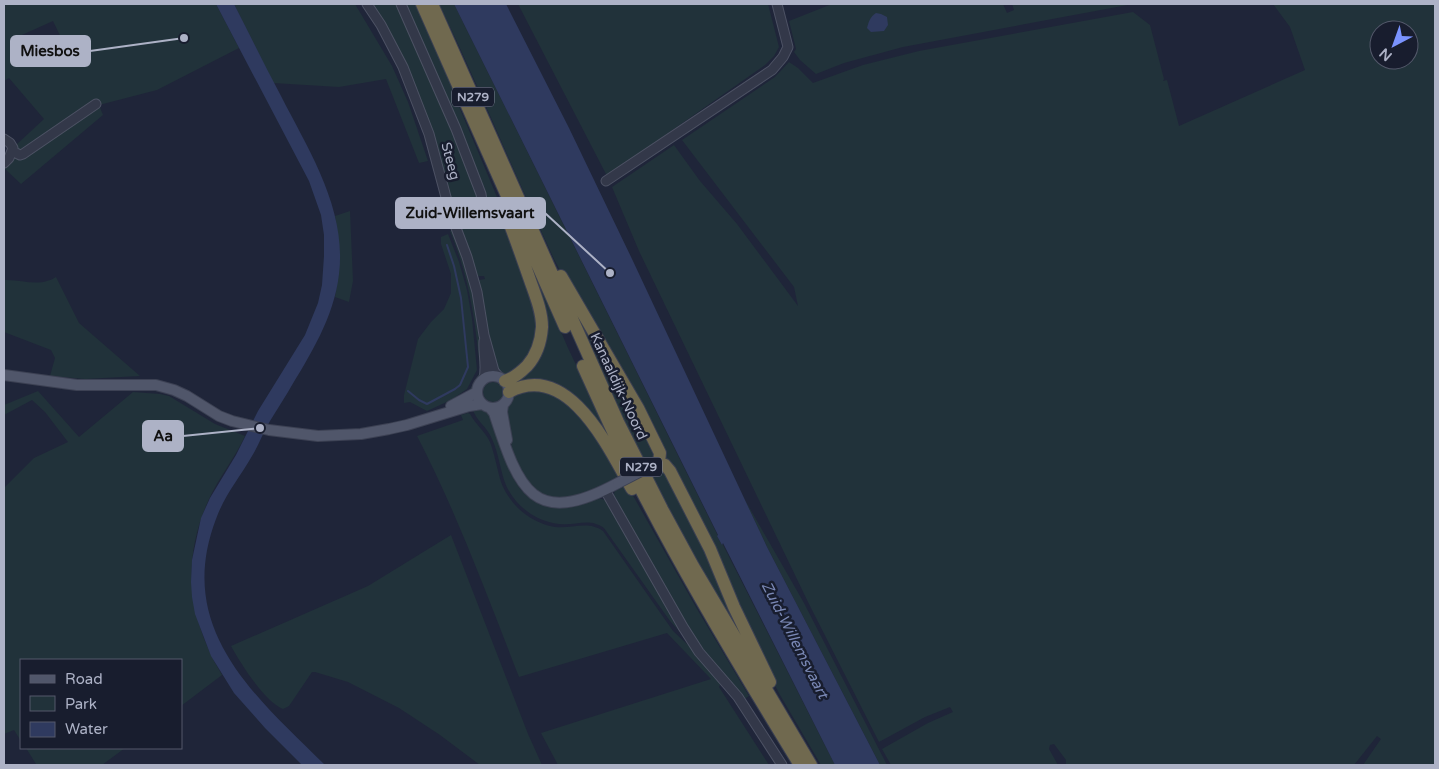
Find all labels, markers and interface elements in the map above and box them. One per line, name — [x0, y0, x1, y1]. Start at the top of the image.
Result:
north arrow — [1369, 20, 1419, 70]
callout: Miesbos — [11, 36, 90, 66]
text: Miesbos — [20, 42, 80, 60]
text: N — [1376, 44, 1396, 65]
road number: N279 — [452, 88, 494, 106]
street label: Steeg — [437, 140, 464, 182]
callout: Zuid-Willemsvaart — [396, 198, 545, 228]
text: Zuid-Willemsvaart — [406, 204, 535, 222]
street label: Kanaaldijk-Noord — [586, 330, 651, 442]
callout: Aa — [143, 421, 183, 451]
text: Aa — [153, 427, 173, 445]
road number: N279 — [620, 458, 662, 477]
water label: Zuid-Willemsvaart — [758, 578, 833, 704]
legend — [20, 659, 182, 749]
text: Road — [65, 670, 103, 688]
text: Park — [65, 695, 97, 713]
text: Water — [65, 720, 108, 738]

